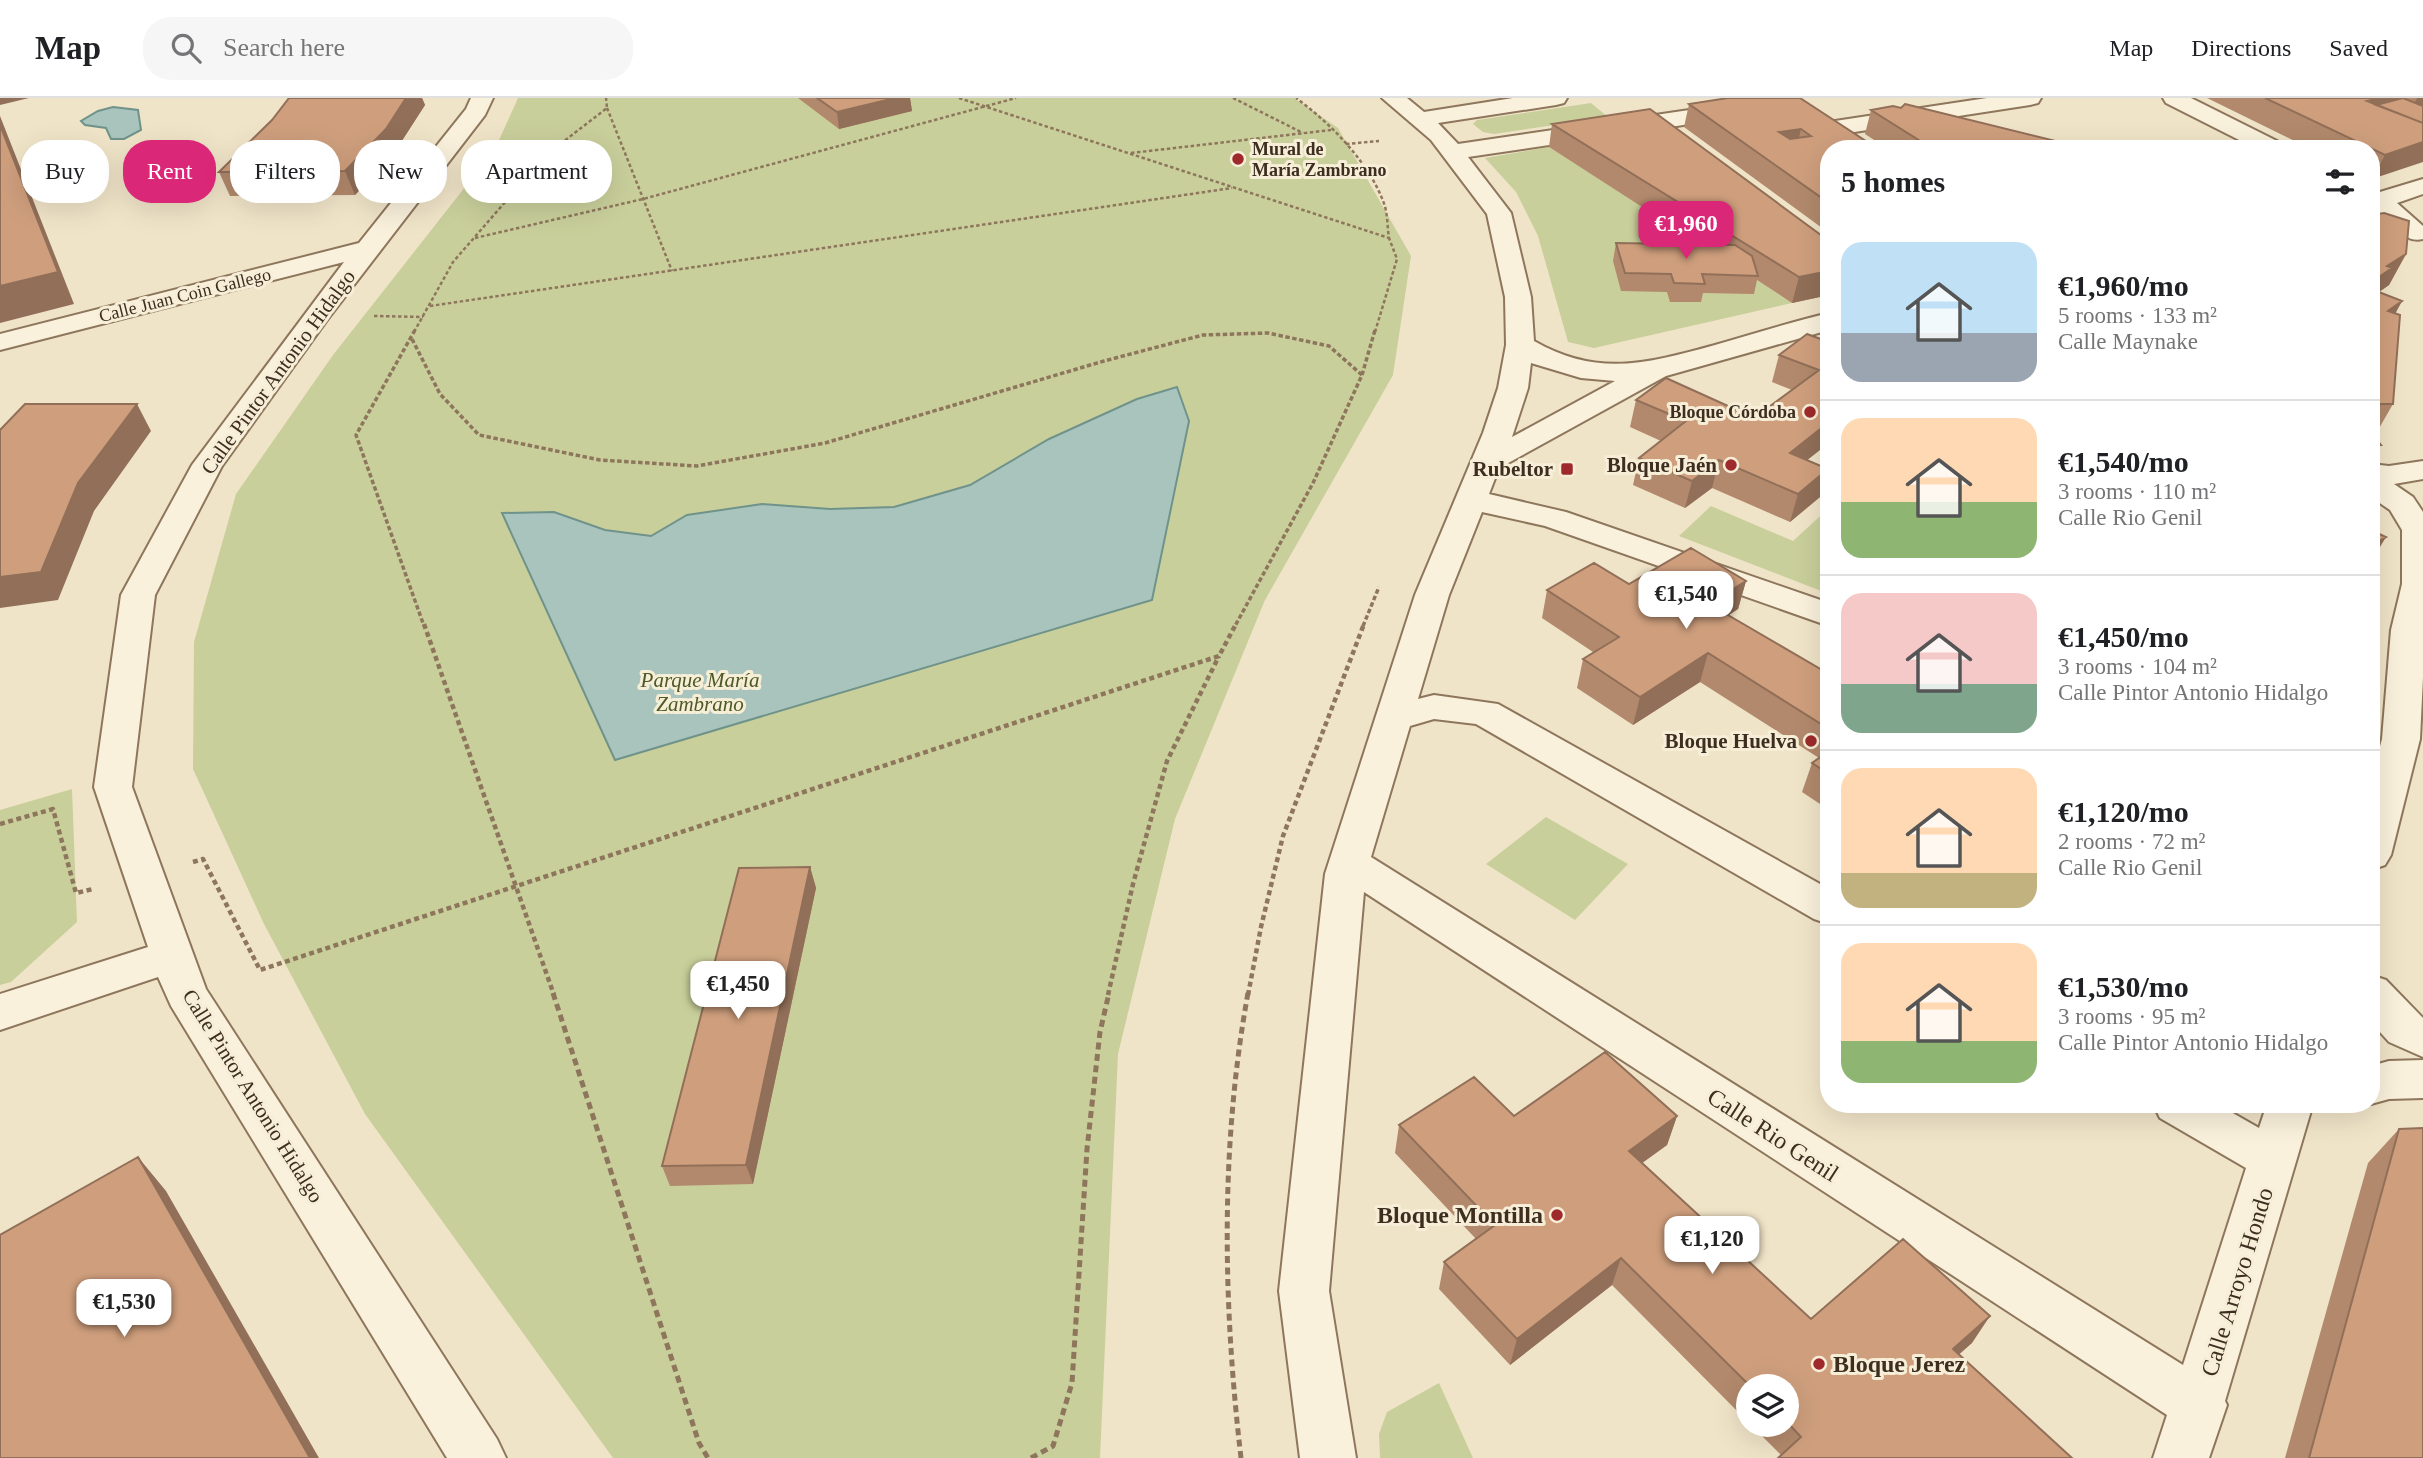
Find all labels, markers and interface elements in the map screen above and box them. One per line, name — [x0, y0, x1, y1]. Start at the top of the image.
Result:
search box — [143, 17, 633, 80]
icon: search — [167, 29, 205, 67]
text: Map — [35, 30, 101, 66]
text: Search here — [223, 33, 345, 62]
text: Map — [2109, 35, 2153, 61]
text: Directions — [2191, 35, 2291, 61]
text: Saved — [2329, 35, 2388, 61]
place label: Mural de María Zambrano — [1252, 139, 1387, 180]
chip: Buy — [21, 140, 109, 203]
chip: Rent — [123, 140, 216, 203]
chip: Filters — [230, 140, 340, 203]
chip: New — [354, 140, 447, 203]
chip: Apartment — [461, 140, 612, 203]
marker: Mural de María Zambrano — [1230, 151, 1246, 167]
icon: filters — [2321, 163, 2359, 201]
text: 5 homes — [1841, 165, 1945, 198]
pin: €1,960 — [1629, 202, 1743, 261]
text: €1,960 — [1654, 211, 1718, 236]
street label: Calle Juan Coin Gallego — [97, 264, 273, 326]
street label: Calle Pintor Antonio Hidalgo — [196, 265, 360, 479]
text: €1,960/mo — [2058, 269, 2189, 302]
icon: home — [1897, 270, 1981, 354]
text: 5 rooms · 133 m² — [2058, 303, 2217, 328]
text: Calle Maynake — [2058, 329, 2198, 354]
place label: Bloque Córdoba — [1669, 402, 1796, 422]
marker: Bloque Córdoba — [1802, 404, 1818, 420]
text: €1,540/mo — [2058, 445, 2189, 478]
icon: home — [1897, 446, 1981, 530]
place label: Bloque Jaén — [1607, 453, 1717, 477]
place label: Rubeltor — [1473, 457, 1553, 481]
marker: Bloque Jaén — [1723, 457, 1739, 473]
marker: Rubeltor — [1559, 461, 1575, 477]
text: 3 rooms · 110 m² — [2058, 479, 2216, 504]
text: Calle Rio Genil — [2058, 505, 2202, 530]
pin: €1,540 — [1629, 572, 1743, 631]
text: €1,540 — [1654, 581, 1718, 606]
text: €1,450/mo — [2058, 620, 2189, 653]
icon: home — [1897, 621, 1981, 705]
text: 3 rooms · 104 m² — [2058, 654, 2217, 679]
park label: Parque María Zambrano — [640, 668, 759, 716]
text: Calle Pintor Antonio Hidalgo — [2058, 680, 2328, 705]
place label: Bloque Huelva — [1665, 729, 1797, 753]
marker: Bloque Huelva — [1803, 733, 1819, 749]
text: €1,120/mo — [2058, 795, 2189, 828]
icon: home — [1897, 796, 1981, 880]
text: 2 rooms · 72 m² — [2058, 829, 2205, 854]
text: Calle Rio Genil — [2058, 855, 2202, 880]
pin: €1,450 — [681, 962, 795, 1021]
text: €1,530/mo — [2058, 970, 2189, 1003]
text: €1,450 — [706, 971, 770, 996]
icon: home — [1897, 971, 1981, 1055]
street label: Calle Pintor Antonio Hidalgo — [177, 985, 329, 1207]
text: 3 rooms · 95 m² — [2058, 1004, 2205, 1029]
text: Calle Pintor Antonio Hidalgo — [2058, 1030, 2328, 1055]
street label: Calle Rio Genil — [1703, 1083, 1844, 1187]
street label: Calle Arroyo Hondo — [2196, 1184, 2278, 1380]
place label: Bloque Montilla — [1377, 1202, 1543, 1228]
marker: Bloque Montilla — [1549, 1207, 1565, 1223]
pin: €1,120 — [1655, 1216, 1769, 1276]
text: €1,120 — [1680, 1226, 1744, 1251]
pin: €1,530 — [67, 1280, 181, 1339]
text: €1,530 — [92, 1289, 156, 1314]
place label: Bloque Jerez — [1833, 1351, 1966, 1377]
marker: Bloque Jerez — [1811, 1356, 1827, 1372]
map controls — [1736, 1374, 1799, 1437]
button: layers — [1736, 1374, 1799, 1437]

